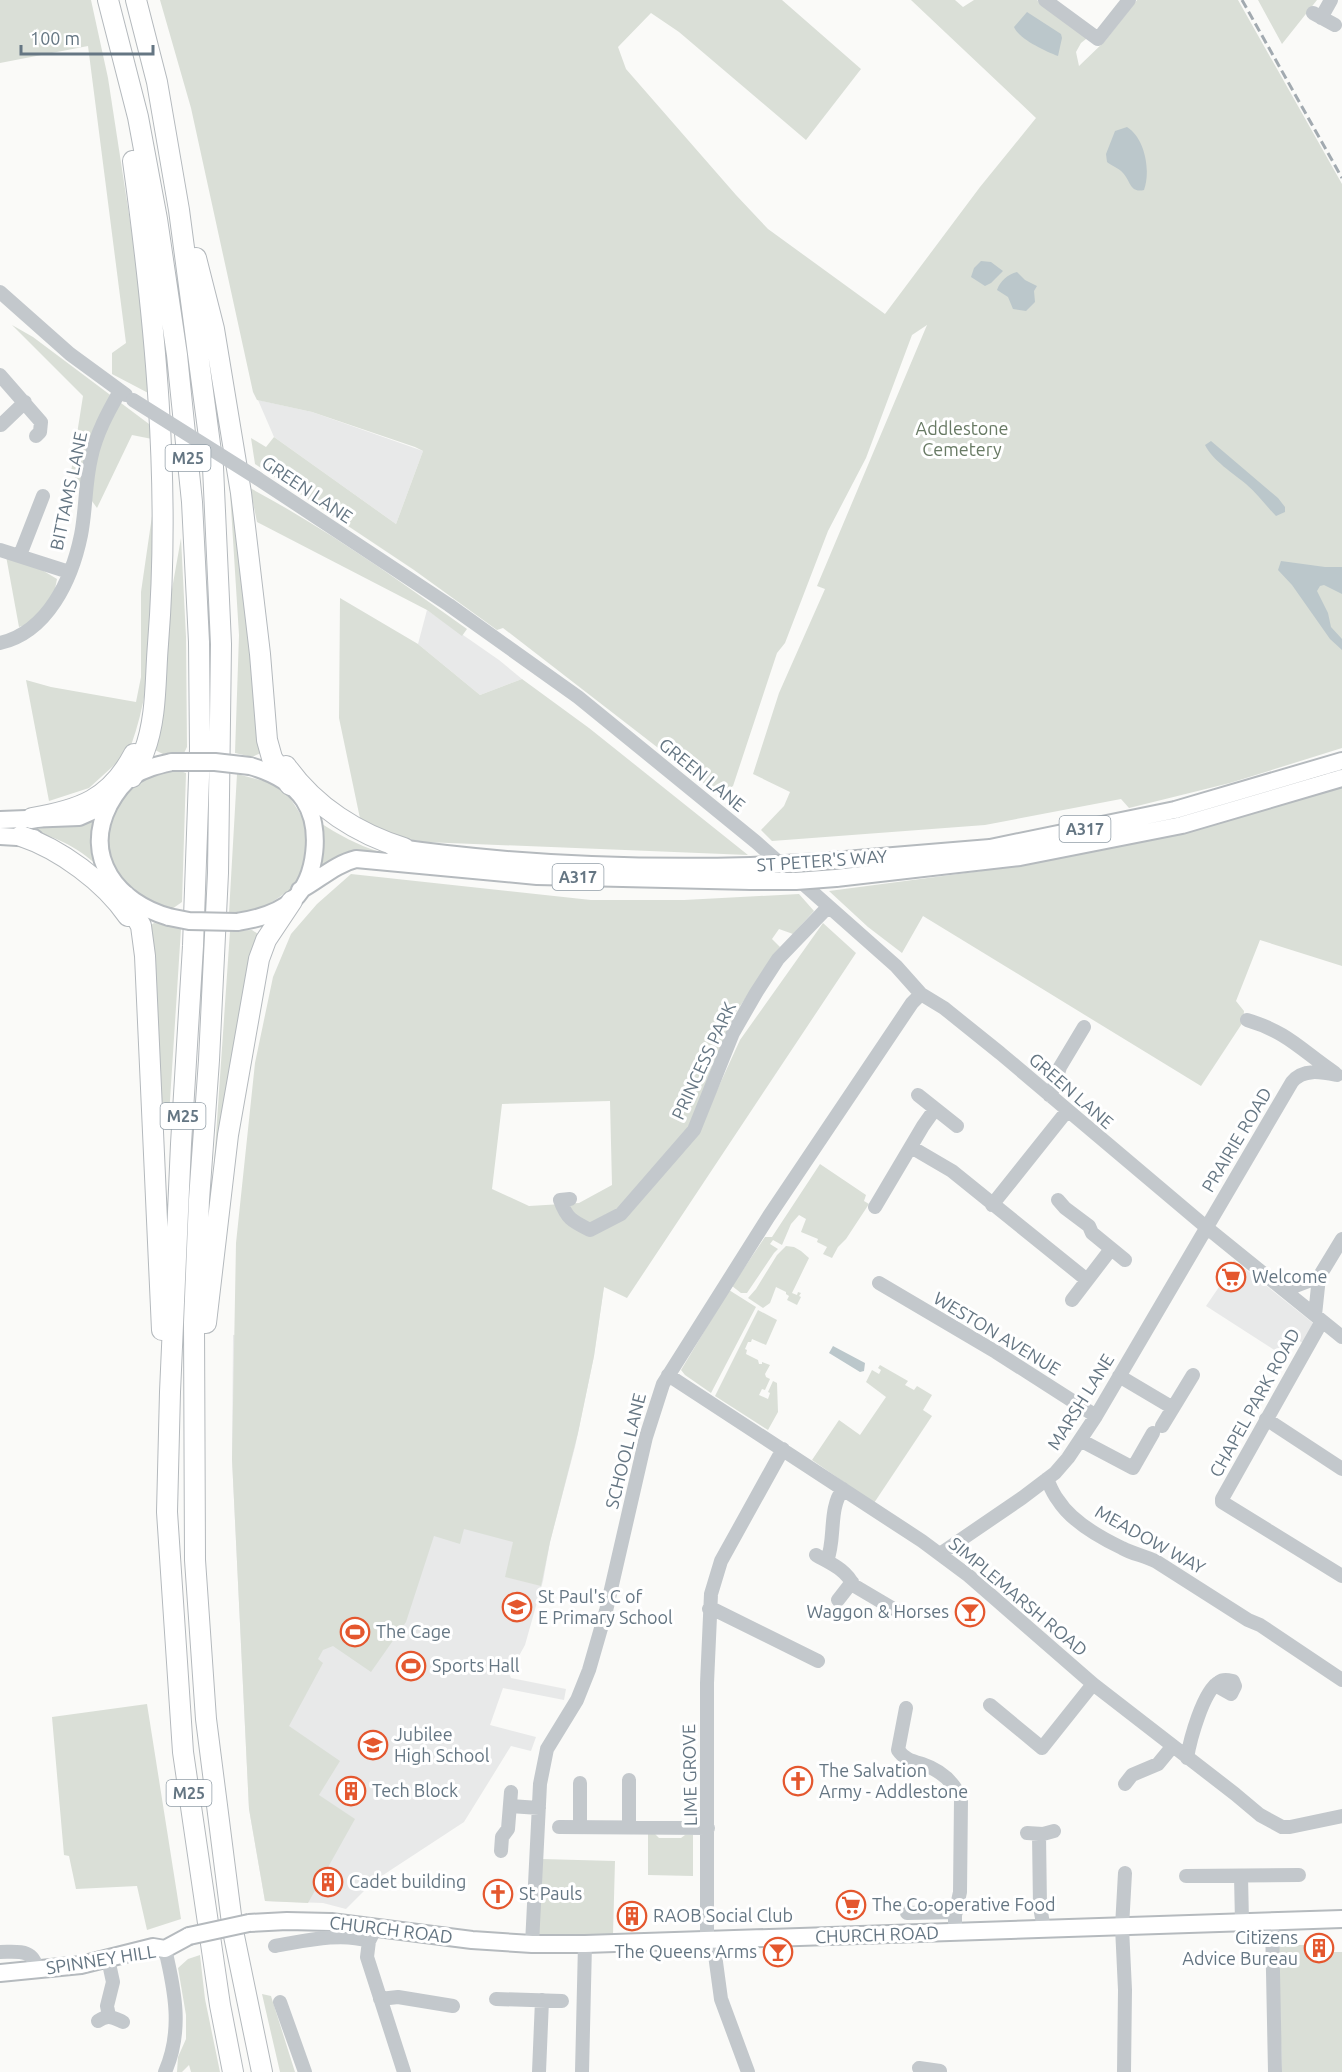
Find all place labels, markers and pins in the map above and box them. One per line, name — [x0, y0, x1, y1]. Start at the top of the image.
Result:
supermarket icon: Welcome — [1215, 1261, 1247, 1293]
place label: Welcome — [1252, 1266, 1327, 1286]
place label: St Paul's C of E Primary School — [538, 1586, 673, 1627]
school or university icon: St Paul's C of E Primary School — [501, 1591, 533, 1623]
bar icon: Waggon & Horses — [954, 1596, 986, 1628]
place label: Waggon & Horses — [806, 1601, 949, 1621]
sports icon: The Cage — [339, 1616, 371, 1648]
place label: The Cage — [376, 1621, 451, 1641]
sports icon: Sports Hall — [395, 1650, 427, 1682]
place label: Sports Hall — [432, 1655, 520, 1675]
place label: Jubilee High School — [394, 1724, 490, 1765]
school or university icon: Jubilee High School — [357, 1729, 389, 1761]
place label: The Salvation Army - Addlestone — [819, 1760, 968, 1801]
church icon: The Salvation Army - Addlestone — [782, 1765, 814, 1797]
building icon: Tech Block — [335, 1775, 367, 1807]
place label: Tech Block — [372, 1780, 458, 1800]
building icon: Cadet building — [312, 1866, 344, 1898]
place label: Cadet building — [349, 1871, 466, 1891]
church icon: St Pauls — [482, 1878, 514, 1910]
place label: St Pauls — [519, 1883, 582, 1903]
supermarket icon: The Co-operative Food — [835, 1889, 867, 1921]
place label: The Co-operative Food — [872, 1894, 1055, 1914]
building icon: RAOB Social Club — [616, 1900, 648, 1932]
place label: RAOB Social Club — [653, 1905, 793, 1925]
place label: Citizens Advice Bureau — [1182, 1927, 1298, 1968]
building icon: Citizens Advice Bureau — [1303, 1932, 1335, 1964]
bar icon: The Queens Arms — [762, 1936, 794, 1968]
place label: The Queens Arms — [614, 1941, 757, 1962]

